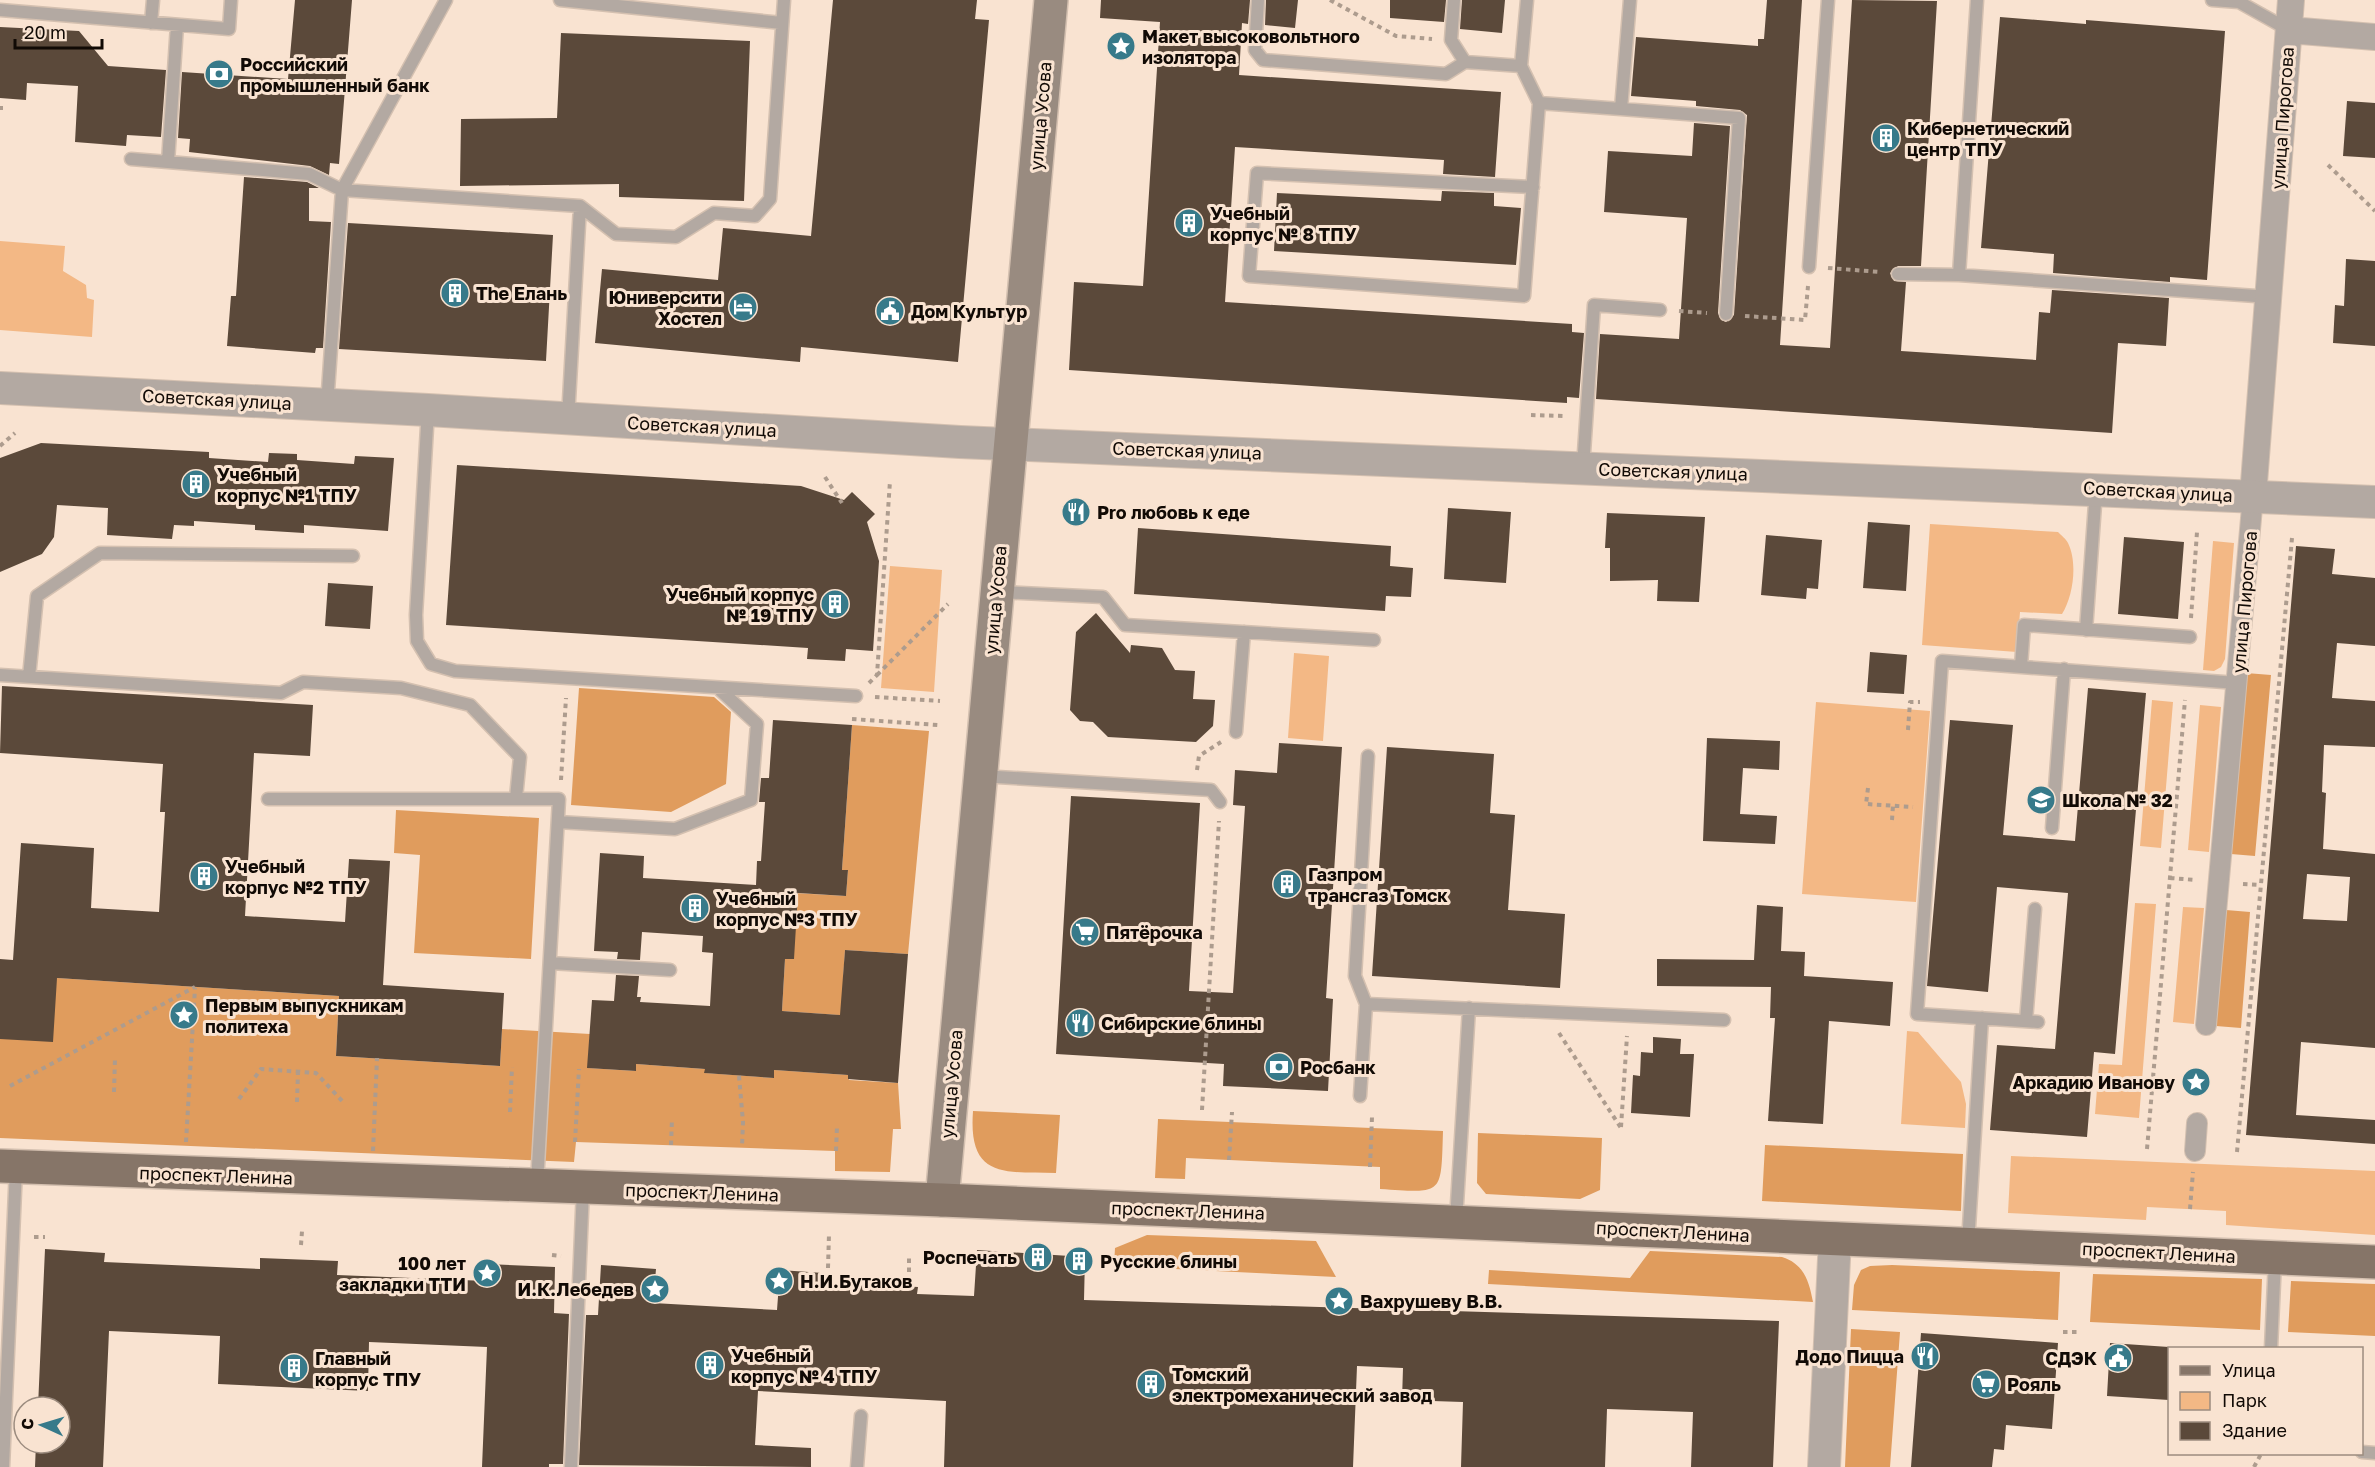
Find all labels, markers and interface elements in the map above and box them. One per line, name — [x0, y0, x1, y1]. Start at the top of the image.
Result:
scale bar — [15, 12, 102, 50]
text: 20 m — [24, 21, 66, 43]
place label: Макет высоковольтного изолятора — [1142, 25, 1360, 68]
place icon: Макет высоковольтного изолятора — [1105, 30, 1137, 62]
street label: улица Пирогова — [2266, 46, 2298, 190]
place label: Российский промышленный банк — [240, 53, 430, 96]
bank icon: Российский промышленный банк — [203, 58, 235, 90]
street label: улица Усова — [1024, 61, 1056, 171]
place label: Кибернетический центр ТПУ — [1907, 117, 2069, 160]
building icon: Кибернетический центр ТПУ — [1870, 122, 1902, 154]
place label: Учебный корпус № 8 ТПУ — [1210, 202, 1357, 245]
building icon: Учебный корпус № 8 ТПУ — [1173, 207, 1205, 239]
building icon: The Елань — [439, 277, 471, 309]
place label: The Елань — [476, 282, 567, 304]
place label: Юниверсити Хостел — [609, 286, 722, 329]
hotel icon: Юниверсити Хостел — [727, 291, 759, 323]
public building icon: Дом Культур — [874, 295, 906, 327]
place label: Дом Культур — [911, 300, 1027, 322]
street label: Советская улица — [142, 384, 292, 414]
street label: Советская улица — [627, 411, 777, 441]
street label: Советская улица — [1112, 436, 1262, 464]
street label: Советская улица — [1598, 457, 1748, 485]
place label: Учебный корпус №1 ТПУ — [217, 463, 357, 506]
building icon: Учебный корпус №1 ТПУ — [180, 468, 212, 500]
street label: Советская улица — [2083, 476, 2233, 506]
restaurant icon: Pro любовь к еде — [1060, 496, 1092, 528]
place label: Pro любовь к еде — [1097, 501, 1250, 523]
street label: улица Пирогова — [2227, 530, 2261, 674]
street label: улица Усова — [979, 545, 1011, 655]
place label: Учебный корпус № 19 ТПУ — [666, 583, 814, 626]
building icon: Учебный корпус № 19 ТПУ — [819, 588, 851, 620]
school or university icon: Школа № 32 — [2025, 784, 2057, 816]
place label: Школа № 32 — [2062, 789, 2173, 811]
place label: Учебный корпус №2 ТПУ — [225, 855, 367, 898]
building icon: Учебный корпус №2 ТПУ — [188, 860, 220, 892]
place label: Газпром трансгаз Томск — [1308, 863, 1448, 906]
building icon: Газпром трансгаз Томск — [1271, 868, 1303, 900]
place label: Учебный корпус №3 ТПУ — [716, 887, 858, 930]
building icon: Учебный корпус №3 ТПУ — [679, 892, 711, 924]
supermarket icon: Пятёрочка — [1069, 916, 1101, 948]
place label: Пятёрочка — [1106, 921, 1203, 943]
place label: Первым выпускникам политеха — [205, 994, 404, 1037]
place icon: Первым выпускникам политеха — [168, 999, 200, 1031]
restaurant icon: Сибирские блины — [1064, 1007, 1096, 1039]
place label: Сибирские блины — [1101, 1012, 1262, 1034]
street label: улица Усова — [935, 1029, 967, 1139]
bank icon: Росбанк — [1263, 1051, 1295, 1083]
place label: Росбанк — [1300, 1056, 1376, 1078]
place icon: Аркадию Иванову — [2180, 1066, 2212, 1098]
place label: Аркадию Иванову — [2012, 1071, 2175, 1093]
street label: проспект Ленина — [139, 1161, 293, 1189]
street label: проспект Ленина — [625, 1178, 779, 1206]
street label: проспект Ленина — [1111, 1196, 1265, 1224]
street label: проспект Ленина — [1596, 1216, 1750, 1246]
street label: проспект Ленина — [2082, 1237, 2236, 1267]
building icon: Роспечать — [1022, 1241, 1054, 1273]
building icon: Русские блины — [1063, 1245, 1095, 1277]
place label: Роспечать — [923, 1246, 1017, 1268]
place label: Русские блины — [1100, 1250, 1237, 1272]
place label: 100 лет закладки ТТИ — [339, 1252, 466, 1295]
place icon: 100 лет закладки ТТИ — [471, 1257, 503, 1289]
place icon: Н.И.Бутаков — [763, 1265, 795, 1297]
place label: Н.И.Бутаков — [800, 1270, 913, 1292]
place icon: И.К.Лебедев — [639, 1273, 671, 1305]
place label: И.К.Лебедев — [518, 1278, 634, 1300]
place icon: Вахрушеву В.В. — [1323, 1285, 1355, 1317]
place label: Вахрушеву В.В. — [1360, 1290, 1503, 1312]
restaurant icon: Додо Пицца — [1909, 1340, 1941, 1372]
public building icon: СДЭК — [2102, 1342, 2134, 1374]
place label: Учебный корпус № 4 ТПУ — [731, 1344, 877, 1387]
place label: Додо Пицца — [1796, 1345, 1904, 1367]
place label: Главный корпус ТПУ — [315, 1347, 421, 1390]
place label: СДЭК — [2045, 1347, 2097, 1369]
legend — [2168, 1347, 2363, 1455]
building icon: Учебный корпус № 4 ТПУ — [694, 1349, 726, 1381]
building icon: Главный корпус ТПУ — [278, 1352, 310, 1384]
text: Улица — [2222, 1359, 2276, 1381]
place label: Томский электромеханический завод — [1172, 1363, 1432, 1406]
building icon: Томский электромеханический завод — [1135, 1368, 1167, 1400]
supermarket icon: Рояль — [1970, 1368, 2002, 1400]
place label: Рояль — [2007, 1373, 2061, 1395]
text: Парк — [2222, 1389, 2267, 1411]
north arrow — [12, 1395, 72, 1455]
text: С — [17, 1418, 37, 1430]
text: Здание — [2222, 1419, 2287, 1441]

